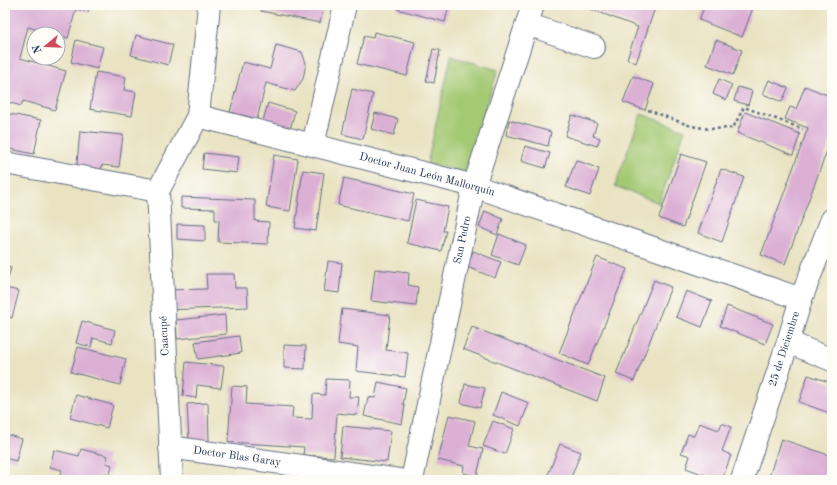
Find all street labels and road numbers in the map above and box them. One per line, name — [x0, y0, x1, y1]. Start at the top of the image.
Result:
street label: Doctor Juan León Mallorquín — [358, 152, 496, 198]
street label: San Pedro — [453, 215, 473, 265]
street label: 25 de Diciembre — [768, 310, 802, 388]
street label: Caacupé — [158, 316, 172, 356]
street label: Doctor Blas Garay — [192, 445, 282, 469]

